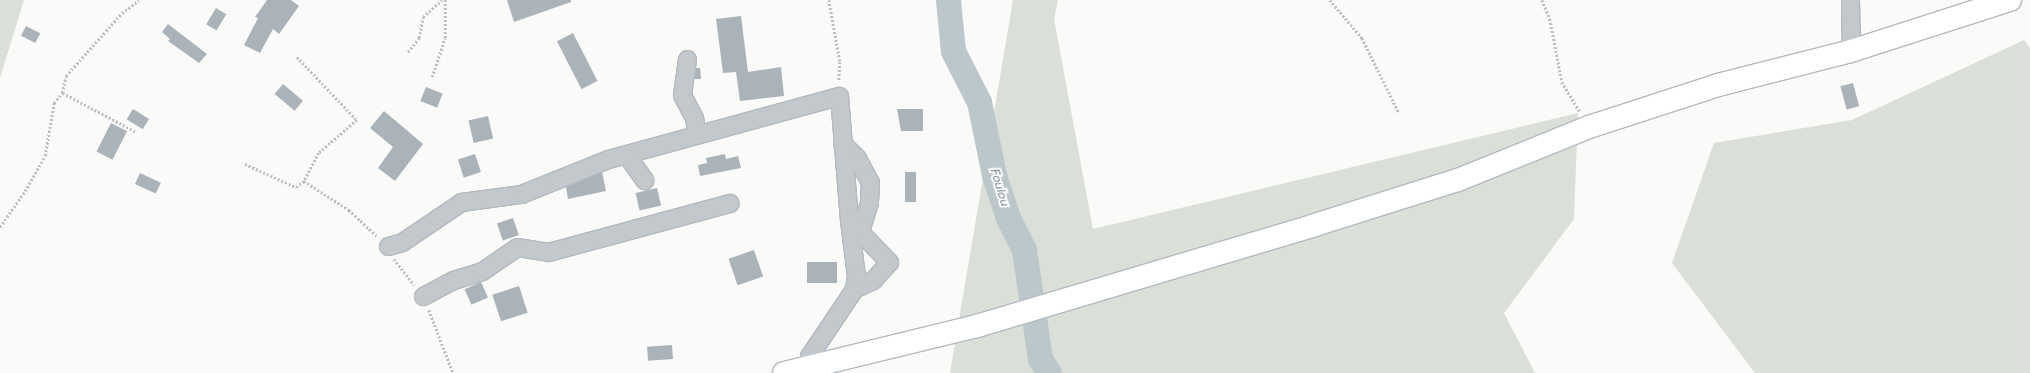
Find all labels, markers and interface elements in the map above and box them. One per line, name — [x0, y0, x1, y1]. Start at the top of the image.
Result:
water label: Foulou — [986, 166, 1012, 208]

